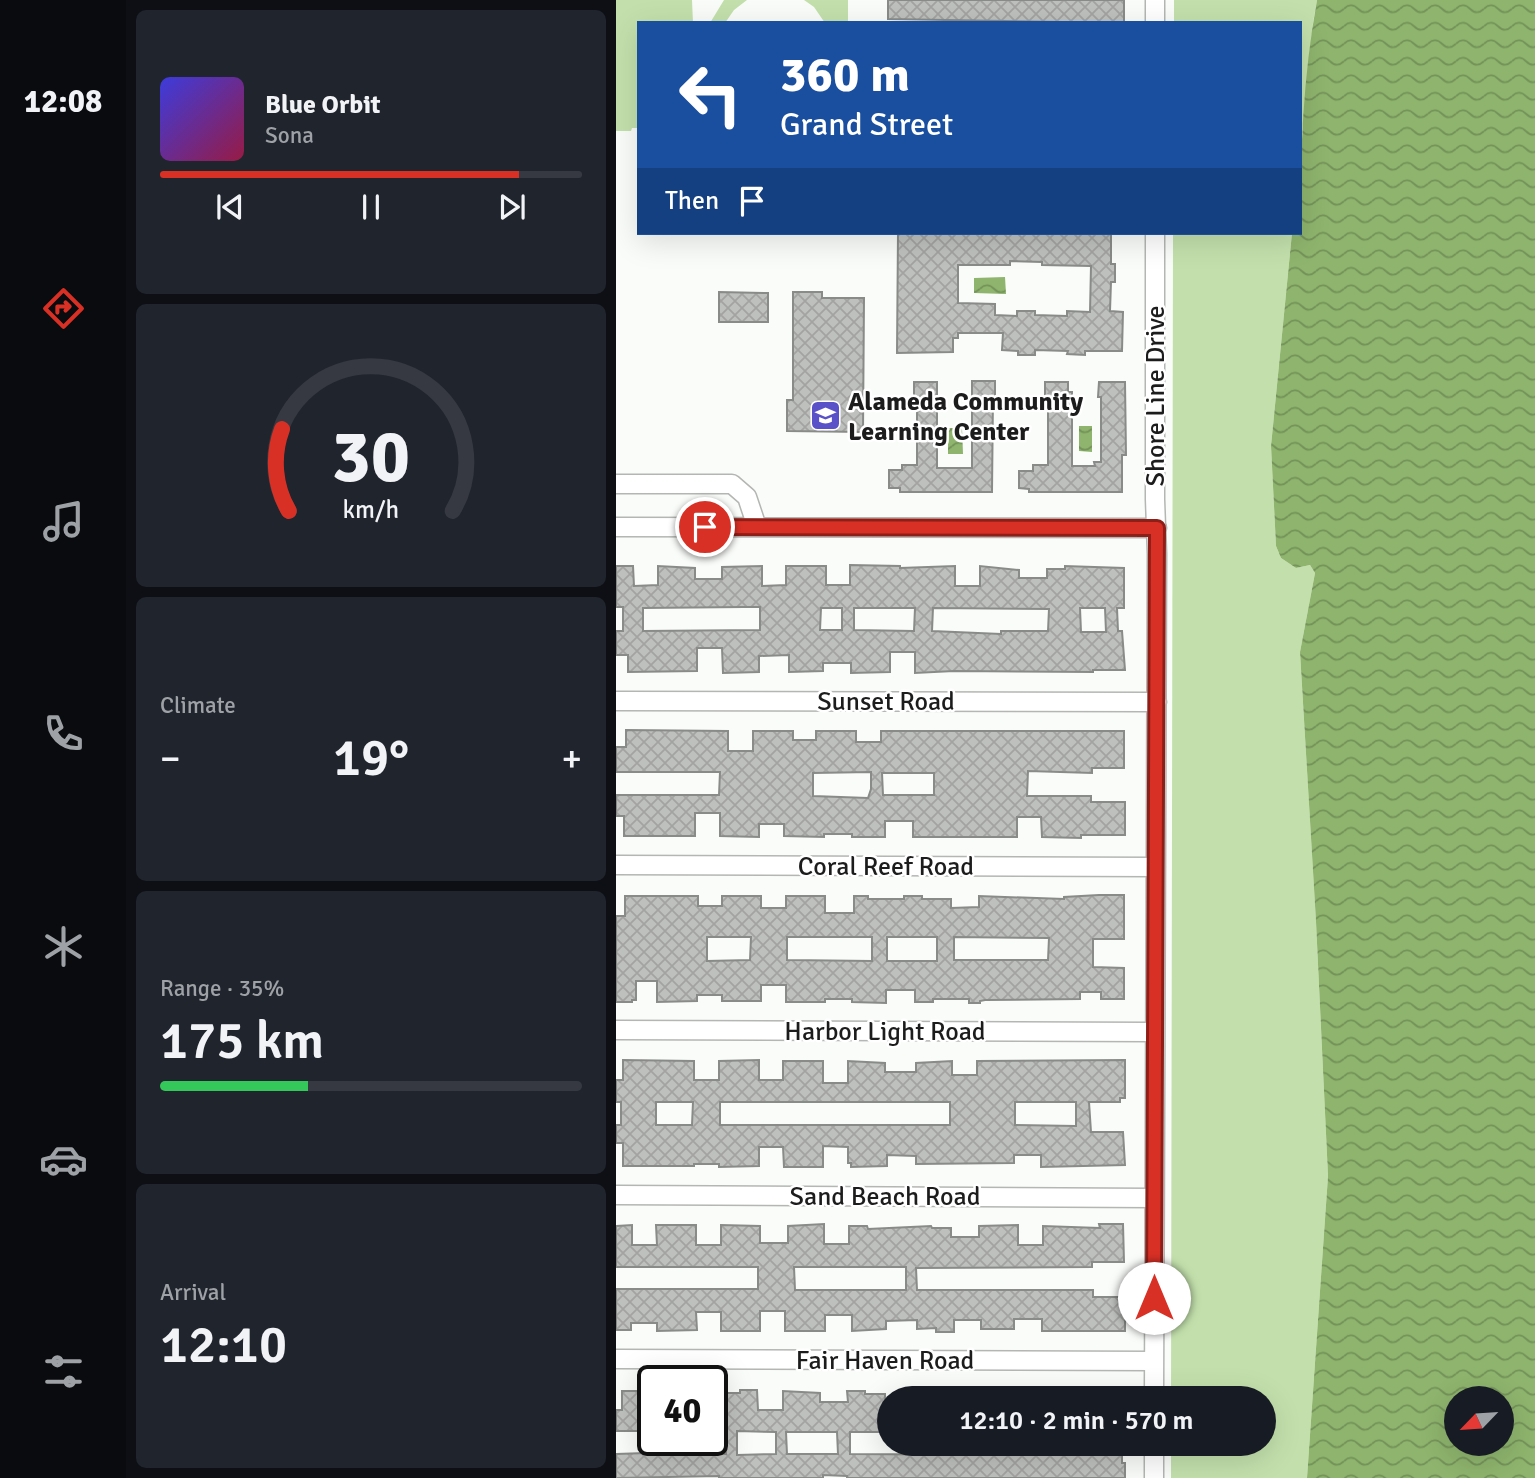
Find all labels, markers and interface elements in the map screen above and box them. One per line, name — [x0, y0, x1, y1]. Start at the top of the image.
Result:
text: 360 m — [780, 45, 910, 105]
icon: left — [665, 49, 756, 140]
text: 12:08 — [24, 82, 102, 121]
text: Blue Orbit — [265, 89, 381, 121]
text: Grand Street — [780, 105, 953, 144]
text: Sona — [265, 121, 314, 150]
icon: arrive — [733, 182, 771, 220]
text: Then — [665, 185, 719, 217]
icon: previous — [211, 188, 249, 226]
icon: pause — [352, 188, 390, 226]
icon: next — [493, 188, 531, 226]
icon: directions — [39, 284, 88, 333]
street label: Shore Line Drive — [1140, 305, 1172, 487]
place label: Alameda Community Learning Center — [848, 386, 1083, 448]
school or university icon: Alameda Community Learning Center — [808, 399, 842, 433]
text: 30 — [332, 414, 410, 503]
text: km/h — [343, 494, 399, 525]
icon: music — [39, 497, 88, 546]
pin — [675, 497, 735, 557]
icon: arrive — [686, 508, 724, 546]
street label: Sunset Road — [817, 686, 955, 718]
text: Climate — [160, 691, 236, 720]
icon: phone — [39, 709, 88, 758]
text: 19° — [333, 726, 409, 790]
text: − — [160, 735, 181, 782]
text: + — [561, 735, 582, 782]
street label: Coral Reef Road — [798, 851, 974, 883]
icon: climate — [39, 922, 88, 971]
text: Range · 35% — [160, 974, 284, 1003]
text: 175 km — [160, 1009, 324, 1073]
street label: Harbor Light Road — [784, 1016, 986, 1048]
icon: car — [39, 1135, 88, 1184]
street label: Sand Beach Road — [790, 1181, 980, 1213]
position arrow — [1117, 1261, 1191, 1335]
text: Arrival — [160, 1278, 226, 1307]
text: 12:10 — [160, 1313, 287, 1377]
street label: Fair Haven Road — [796, 1345, 974, 1377]
icon: filters — [39, 1347, 88, 1396]
speed limit sign: 40 — [637, 1365, 728, 1456]
north arrow — [1444, 1386, 1514, 1456]
map controls — [1444, 1386, 1514, 1456]
text: 12:10 · 2 min · 570 m — [960, 1405, 1193, 1437]

